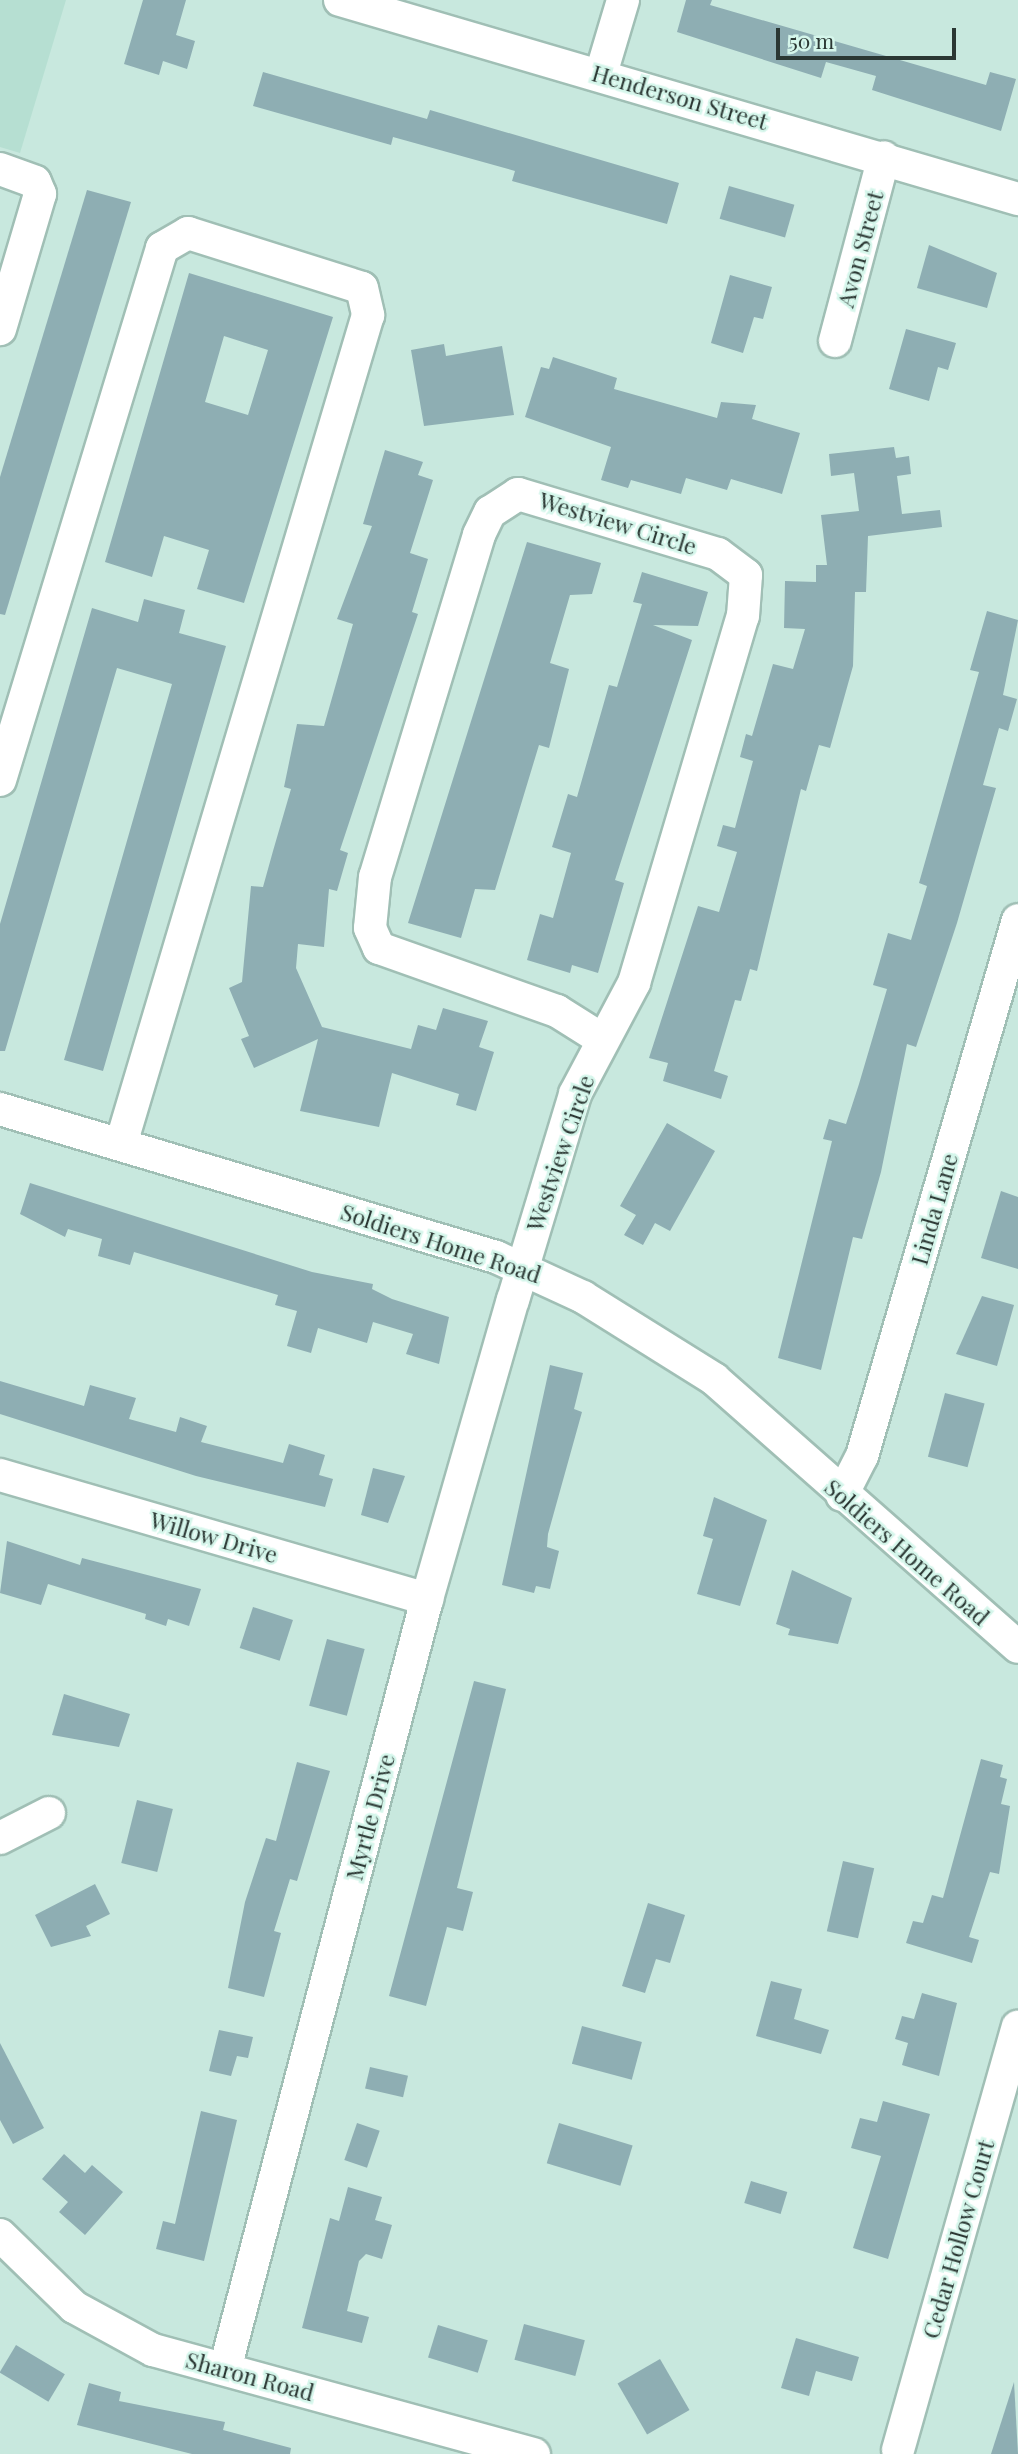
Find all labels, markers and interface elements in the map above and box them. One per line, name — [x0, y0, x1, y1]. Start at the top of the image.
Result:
scale bar — [780, 14, 960, 58]
text: 50 m — [789, 26, 834, 54]
street label: Henderson Street — [589, 59, 771, 135]
street label: Avon Street — [831, 188, 889, 310]
street label: Westview Circle — [536, 486, 700, 560]
street label: Westview Circle — [520, 1071, 600, 1235]
street label: Linda Lane — [905, 1150, 963, 1268]
street label: Soldiers Home Road — [337, 1198, 545, 1288]
street label: Soldiers Home Road — [819, 1473, 995, 1631]
street label: Willow Drive — [147, 1506, 281, 1568]
street label: Myrtle Drive — [340, 1751, 400, 1883]
street label: Cedar Hollow Court — [916, 2136, 1000, 2342]
street label: Sharon Road — [183, 2346, 317, 2406]

